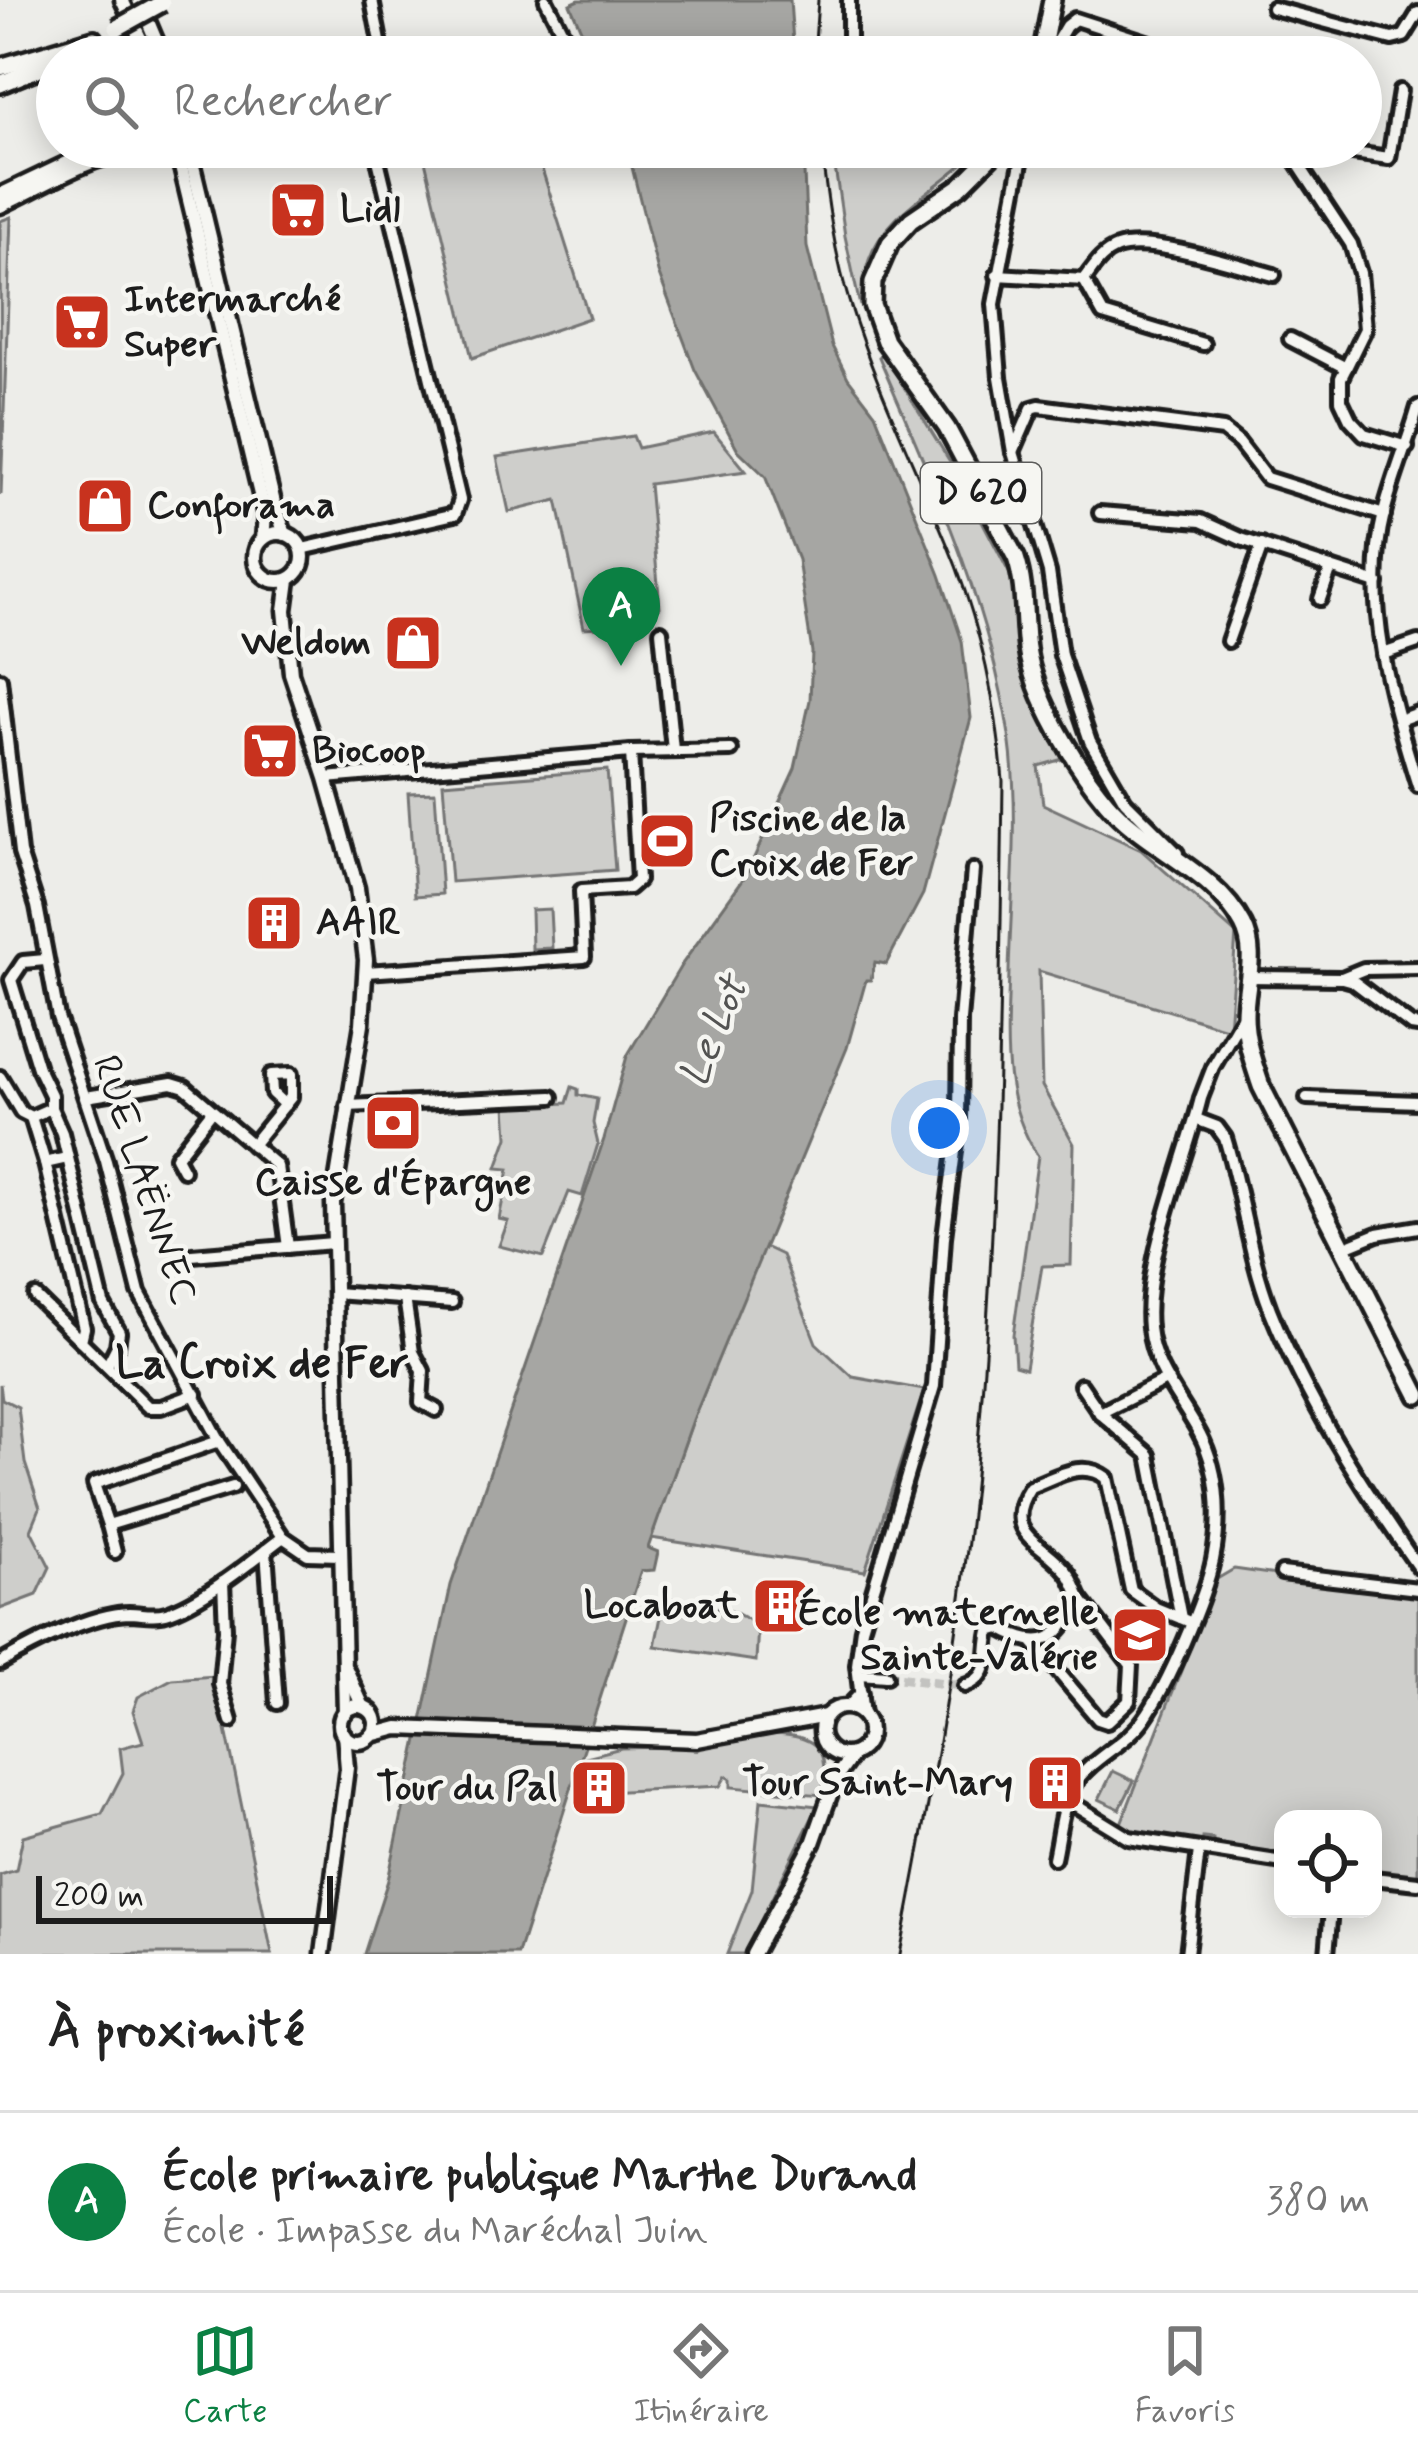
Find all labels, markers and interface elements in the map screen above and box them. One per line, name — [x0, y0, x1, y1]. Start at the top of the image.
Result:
search box — [36, 36, 1382, 168]
icon: search — [78, 69, 144, 135]
text: Rechercher — [174, 73, 393, 132]
supermarket icon: Lidl — [267, 179, 329, 241]
place label: Lidl — [340, 185, 400, 236]
place label: Intermarché Super — [124, 275, 341, 371]
supermarket icon: Intermarché Super — [51, 291, 113, 353]
road number: D 620 — [921, 463, 1041, 523]
shop icon: Conforama — [74, 475, 136, 537]
place label: Conforama — [147, 481, 335, 535]
pin: A — [582, 567, 660, 666]
shop icon: Weldom — [382, 612, 444, 674]
place label: Weldom — [241, 618, 371, 669]
supermarket icon: Biocoop — [239, 720, 301, 782]
place label: Biocoop — [312, 726, 425, 777]
place label: Piscine de la Croix de Fer — [709, 794, 914, 890]
sports icon: Piscine de la Croix de Fer — [636, 810, 698, 872]
building icon: AAIR — [243, 892, 305, 954]
place label: AAIR — [316, 898, 401, 949]
water label: Le Lot — [667, 965, 764, 1095]
street label: RUE LAËNNEC — [79, 1049, 207, 1311]
bank icon: Caisse d'Épargne — [362, 1092, 424, 1154]
your location — [909, 1098, 969, 1158]
place label: Caisse d'Épargne — [254, 1157, 532, 1212]
district label: La Croix de Fer — [115, 1335, 409, 1394]
building icon: Locaboat — [750, 1575, 812, 1637]
place label: Locaboat — [584, 1581, 740, 1632]
place label: École maternelle Sainte-Valérie — [798, 1587, 1098, 1684]
school or university icon: École maternelle Sainte-Valérie — [1109, 1604, 1171, 1666]
building icon: Tour Saint-Mary — [1024, 1752, 1086, 1814]
building icon: Tour du Pal — [568, 1757, 630, 1819]
place label: Tour Saint-Mary — [742, 1758, 1013, 1809]
place label: Tour du Pal — [376, 1763, 557, 1814]
map controls — [1274, 1810, 1382, 1918]
button: locate — [1274, 1810, 1382, 1918]
scale bar — [36, 1870, 333, 1923]
text: 200 m — [54, 1875, 144, 1919]
text: À proximité — [48, 1999, 304, 2065]
text: École primaire publique Marthe Durand — [162, 2147, 917, 2206]
text: A — [74, 2176, 100, 2227]
text: 380 m — [1266, 2176, 1370, 2227]
text: École · Impasse du Maréchal Juin — [162, 2206, 708, 2257]
tab: Carte — [183, 2318, 268, 2434]
tab: Itinéraire — [633, 2318, 769, 2434]
tab: Favoris — [1135, 2318, 1235, 2434]

